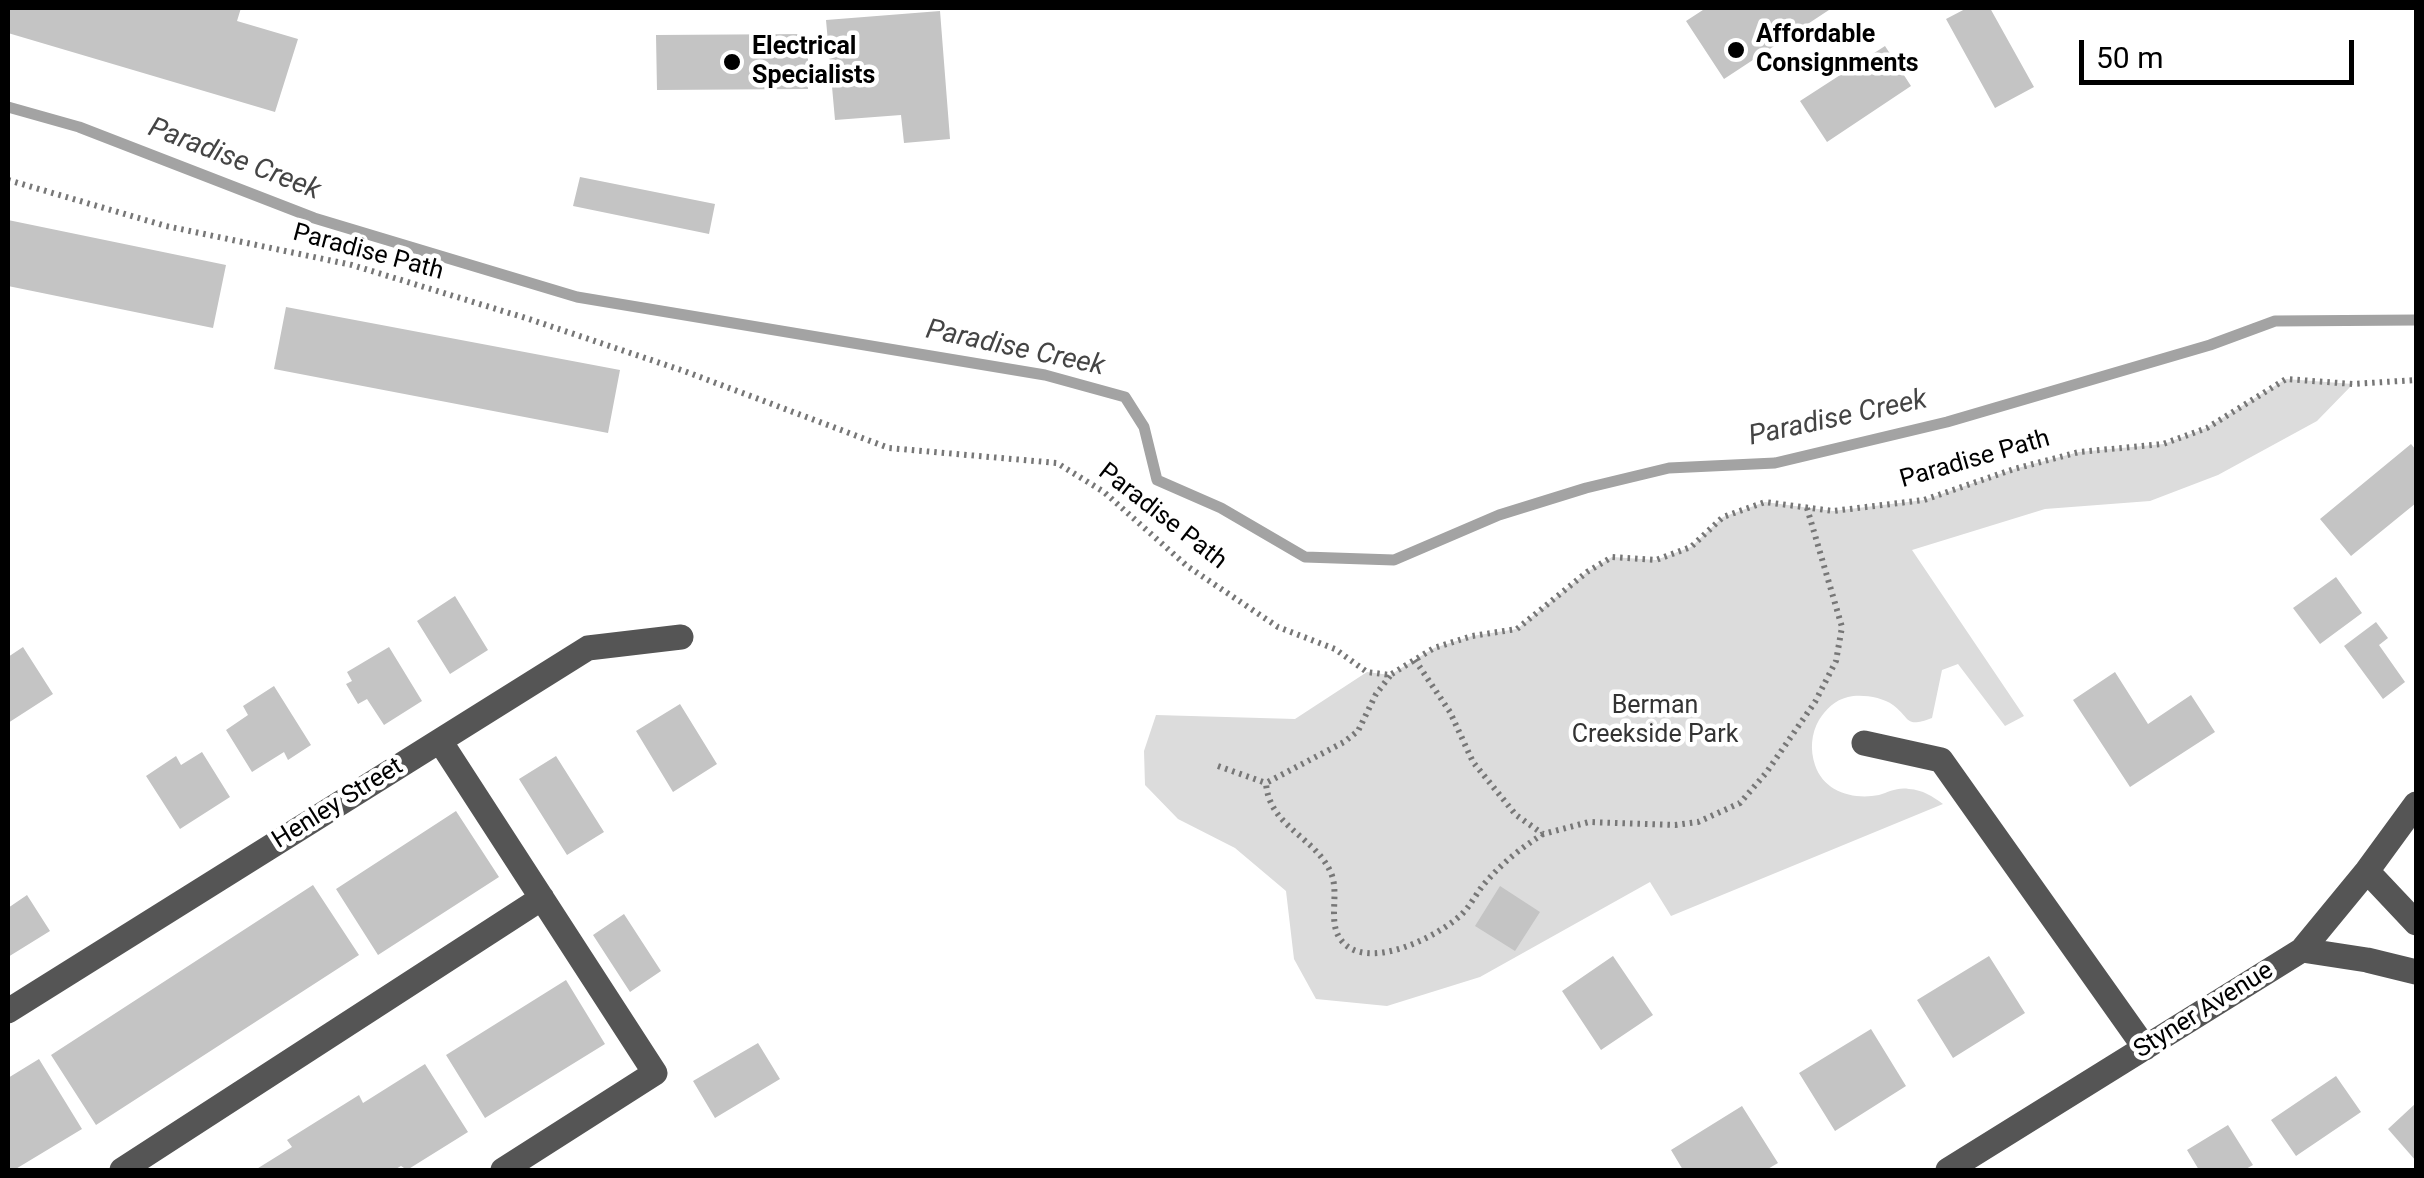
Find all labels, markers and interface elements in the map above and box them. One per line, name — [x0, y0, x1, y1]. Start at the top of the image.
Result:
scale bar — [2084, 20, 2359, 82]
place label: Affordable Consignments — [1756, 21, 1919, 80]
place label: Electrical Specialists — [752, 33, 875, 92]
marker: Affordable Consignments — [1725, 39, 1747, 61]
text: 50 m — [2096, 40, 2163, 75]
marker: Electrical Specialists — [721, 51, 743, 73]
water label: Paradise Creek — [143, 112, 325, 208]
street label: Paradise Path — [289, 219, 447, 287]
water label: Paradise Creek — [923, 314, 1107, 384]
water label: Paradise Creek — [1746, 384, 1930, 454]
street label: Paradise Path — [1897, 424, 2053, 496]
street label: Paradise Path — [1092, 458, 1232, 576]
park label: Berman Creekside Park — [1572, 692, 1738, 751]
street label: Henley Street — [267, 752, 409, 856]
street label: Styner Avenue — [2129, 956, 2279, 1066]

